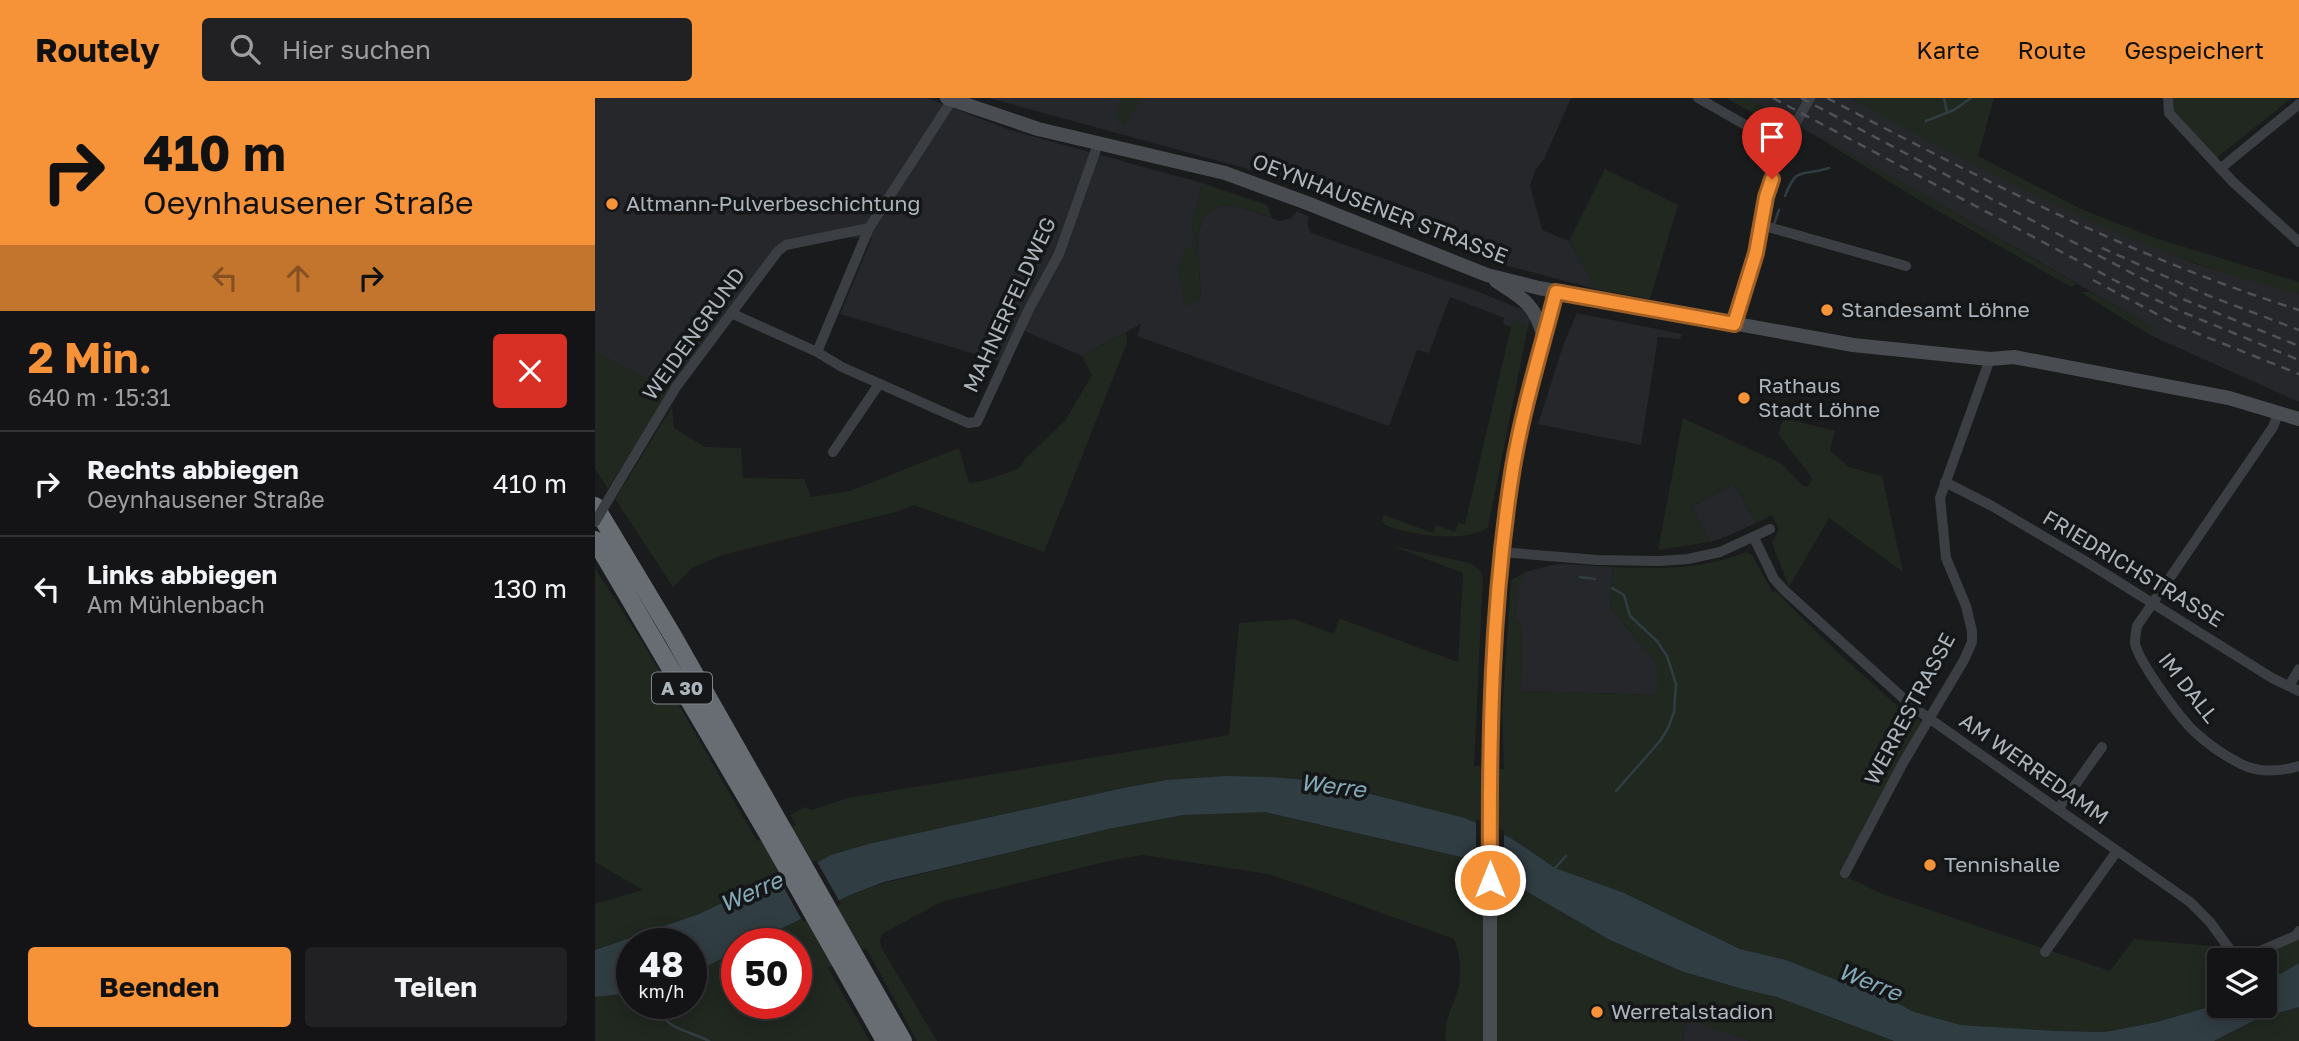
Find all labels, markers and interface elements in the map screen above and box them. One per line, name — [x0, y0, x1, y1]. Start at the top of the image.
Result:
search box — [202, 18, 692, 81]
text: Routely — [35, 30, 160, 69]
icon: search — [226, 30, 264, 68]
text: Hier suchen — [282, 34, 431, 65]
text: Karte — [1916, 35, 1980, 64]
text: Route — [2018, 35, 2086, 64]
text: Gespeichert — [2124, 35, 2264, 64]
pin — [1742, 107, 1802, 179]
icon: arrive — [1753, 118, 1791, 156]
text: 410 m — [143, 123, 286, 182]
icon: right — [28, 126, 119, 217]
street label: OEYNHAUSENER STRASSE — [1249, 147, 1512, 269]
text: Oeynhausener Straße — [143, 183, 474, 221]
place label: Altmann-Pulverbeschichtung — [626, 190, 920, 216]
marker: Altmann-Pulverbeschichtung — [604, 196, 620, 212]
street label: MAHNERFELDWEG — [957, 213, 1061, 396]
icon: left — [206, 259, 244, 297]
icon: ahead — [279, 259, 317, 297]
icon: right — [352, 259, 390, 297]
street label: WEIDENGRUND — [636, 262, 750, 405]
place label: Standesamt Löhne — [1841, 296, 2030, 322]
marker: Standesamt Löhne — [1819, 302, 1835, 318]
text: 2 Min. — [28, 332, 152, 382]
button: close — [493, 334, 567, 408]
place label: Rathaus Stadt Löhne — [1758, 372, 1880, 422]
text: 640 m · 15:31 — [28, 383, 171, 411]
marker: Rathaus Stadt Löhne — [1736, 390, 1752, 406]
text: Rechts abbiegen — [87, 454, 299, 485]
icon: right — [28, 465, 66, 503]
text: 410 m — [493, 468, 567, 499]
text: Oeynhausener Straße — [87, 485, 325, 513]
street label: FRIEDRICHSTRASSE — [2038, 504, 2229, 632]
text: Links abbiegen — [87, 559, 277, 590]
icon: left — [28, 570, 66, 608]
text: 130 m — [494, 573, 567, 604]
text: Am Mühlenbach — [87, 590, 265, 618]
street label: WERRESTRASSE — [1858, 628, 1960, 789]
street label: IM DALL — [2153, 647, 2224, 728]
road number: A 30 — [652, 673, 712, 704]
street label: AM WERREDAMM — [1955, 707, 2114, 829]
water label: Werre — [1299, 767, 1369, 803]
position arrow — [1453, 843, 1527, 917]
place label: Tennishalle — [1944, 851, 2060, 877]
marker: Tennishalle — [1922, 857, 1938, 873]
water label: Werre — [715, 864, 788, 917]
speed limit sign: 50 — [721, 928, 812, 1019]
text: 48 — [639, 943, 684, 985]
button: Beenden — [28, 947, 291, 1027]
button: Teilen — [305, 947, 567, 1027]
map controls — [2207, 948, 2277, 1018]
button: layers — [2207, 948, 2277, 1018]
water label: Werre — [1835, 956, 1908, 1007]
text: km/h — [639, 980, 684, 1002]
place label: Werretalstadion — [1611, 998, 1773, 1024]
marker: Werretalstadion — [1589, 1004, 1605, 1020]

